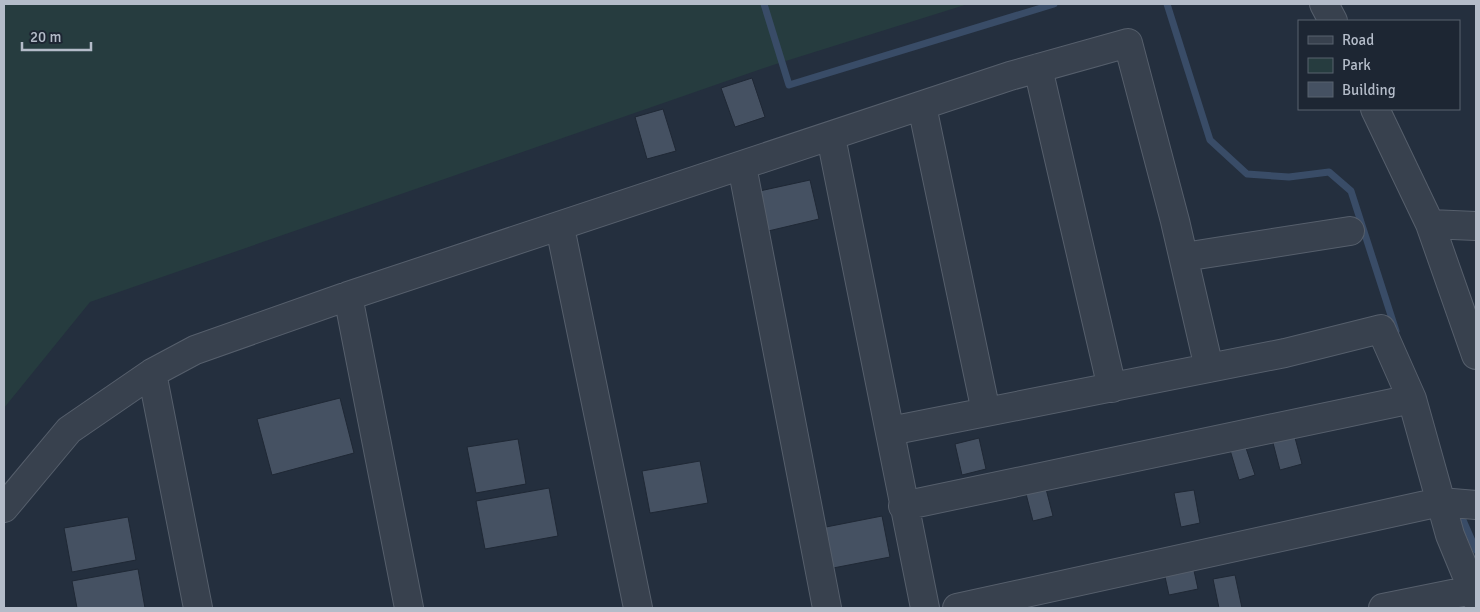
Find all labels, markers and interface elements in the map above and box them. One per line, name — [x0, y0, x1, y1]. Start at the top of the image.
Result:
scale bar — [22, 20, 91, 52]
legend — [1298, 20, 1460, 110]
text: 20 m — [30, 28, 61, 46]
text: Road — [1342, 31, 1374, 49]
text: Park — [1342, 56, 1371, 74]
text: Building — [1342, 81, 1396, 99]

